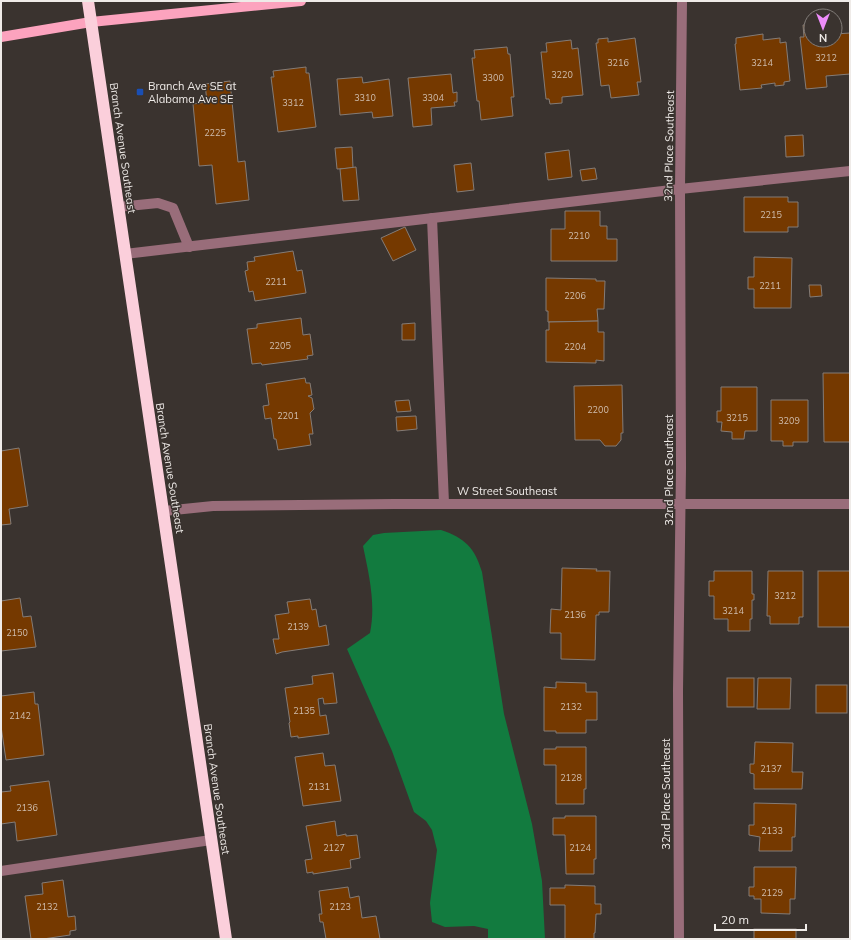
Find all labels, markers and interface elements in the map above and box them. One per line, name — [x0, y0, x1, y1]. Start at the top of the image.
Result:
north arrow — [803, 8, 843, 48]
text: N — [819, 31, 827, 45]
house number: 3212 — [815, 52, 837, 63]
house number: 3216 — [607, 57, 629, 68]
house number: 3214 — [751, 57, 773, 68]
house number: 3220 — [551, 69, 573, 80]
house number: 3300 — [482, 72, 504, 83]
place label: Branch Ave SE at Alabama Ave SE — [148, 79, 236, 106]
street label: Branch Avenue Southeast — [107, 82, 139, 214]
marker: Branch Ave SE at Alabama Ave SE — [135, 87, 145, 97]
street label: 32nd Place Southeast — [661, 90, 677, 202]
house number: 3310 — [354, 92, 376, 103]
house number: 3304 — [422, 92, 444, 103]
house number: 3312 — [282, 97, 304, 108]
house number: 2225 — [204, 127, 226, 138]
house number: 2215 — [760, 209, 782, 220]
house number: 2210 — [568, 230, 590, 241]
house number: 2211 — [265, 276, 287, 287]
house number: 2211 — [759, 280, 781, 291]
house number: 2206 — [564, 290, 586, 301]
house number: 2205 — [269, 340, 291, 351]
house number: 2204 — [564, 341, 586, 352]
street label: Branch Avenue Southeast — [153, 402, 187, 534]
house number: 2200 — [587, 404, 609, 415]
house number: 2201 — [277, 410, 299, 421]
house number: 3215 — [726, 412, 748, 423]
street label: 32nd Place Southeast — [662, 414, 676, 526]
house number: 3209 — [778, 415, 800, 426]
street label: W Street Southeast — [457, 484, 557, 498]
house number: 3212 — [774, 590, 796, 601]
house number: 3214 — [722, 605, 744, 616]
house number: 2136 — [564, 609, 586, 620]
house number: 2139 — [287, 621, 309, 632]
house number: 2150 — [6, 627, 28, 638]
house number: 2132 — [560, 701, 582, 712]
house number: 2135 — [293, 705, 315, 716]
house number: 2142 — [9, 710, 31, 721]
street label: Branch Avenue Southeast — [201, 723, 233, 855]
street label: 32nd Place Southeast — [659, 738, 673, 850]
house number: 2137 — [760, 763, 782, 774]
house number: 2128 — [560, 772, 582, 783]
house number: 2131 — [308, 781, 330, 792]
house number: 2136 — [16, 802, 38, 813]
house number: 2133 — [761, 825, 783, 836]
house number: 2127 — [323, 842, 345, 853]
house number: 2124 — [569, 842, 591, 853]
house number: 2129 — [761, 887, 783, 898]
house number: 2132 — [36, 901, 58, 912]
house number: 2123 — [329, 901, 351, 912]
scale bar — [715, 906, 806, 932]
text: 20 m — [721, 912, 749, 927]

